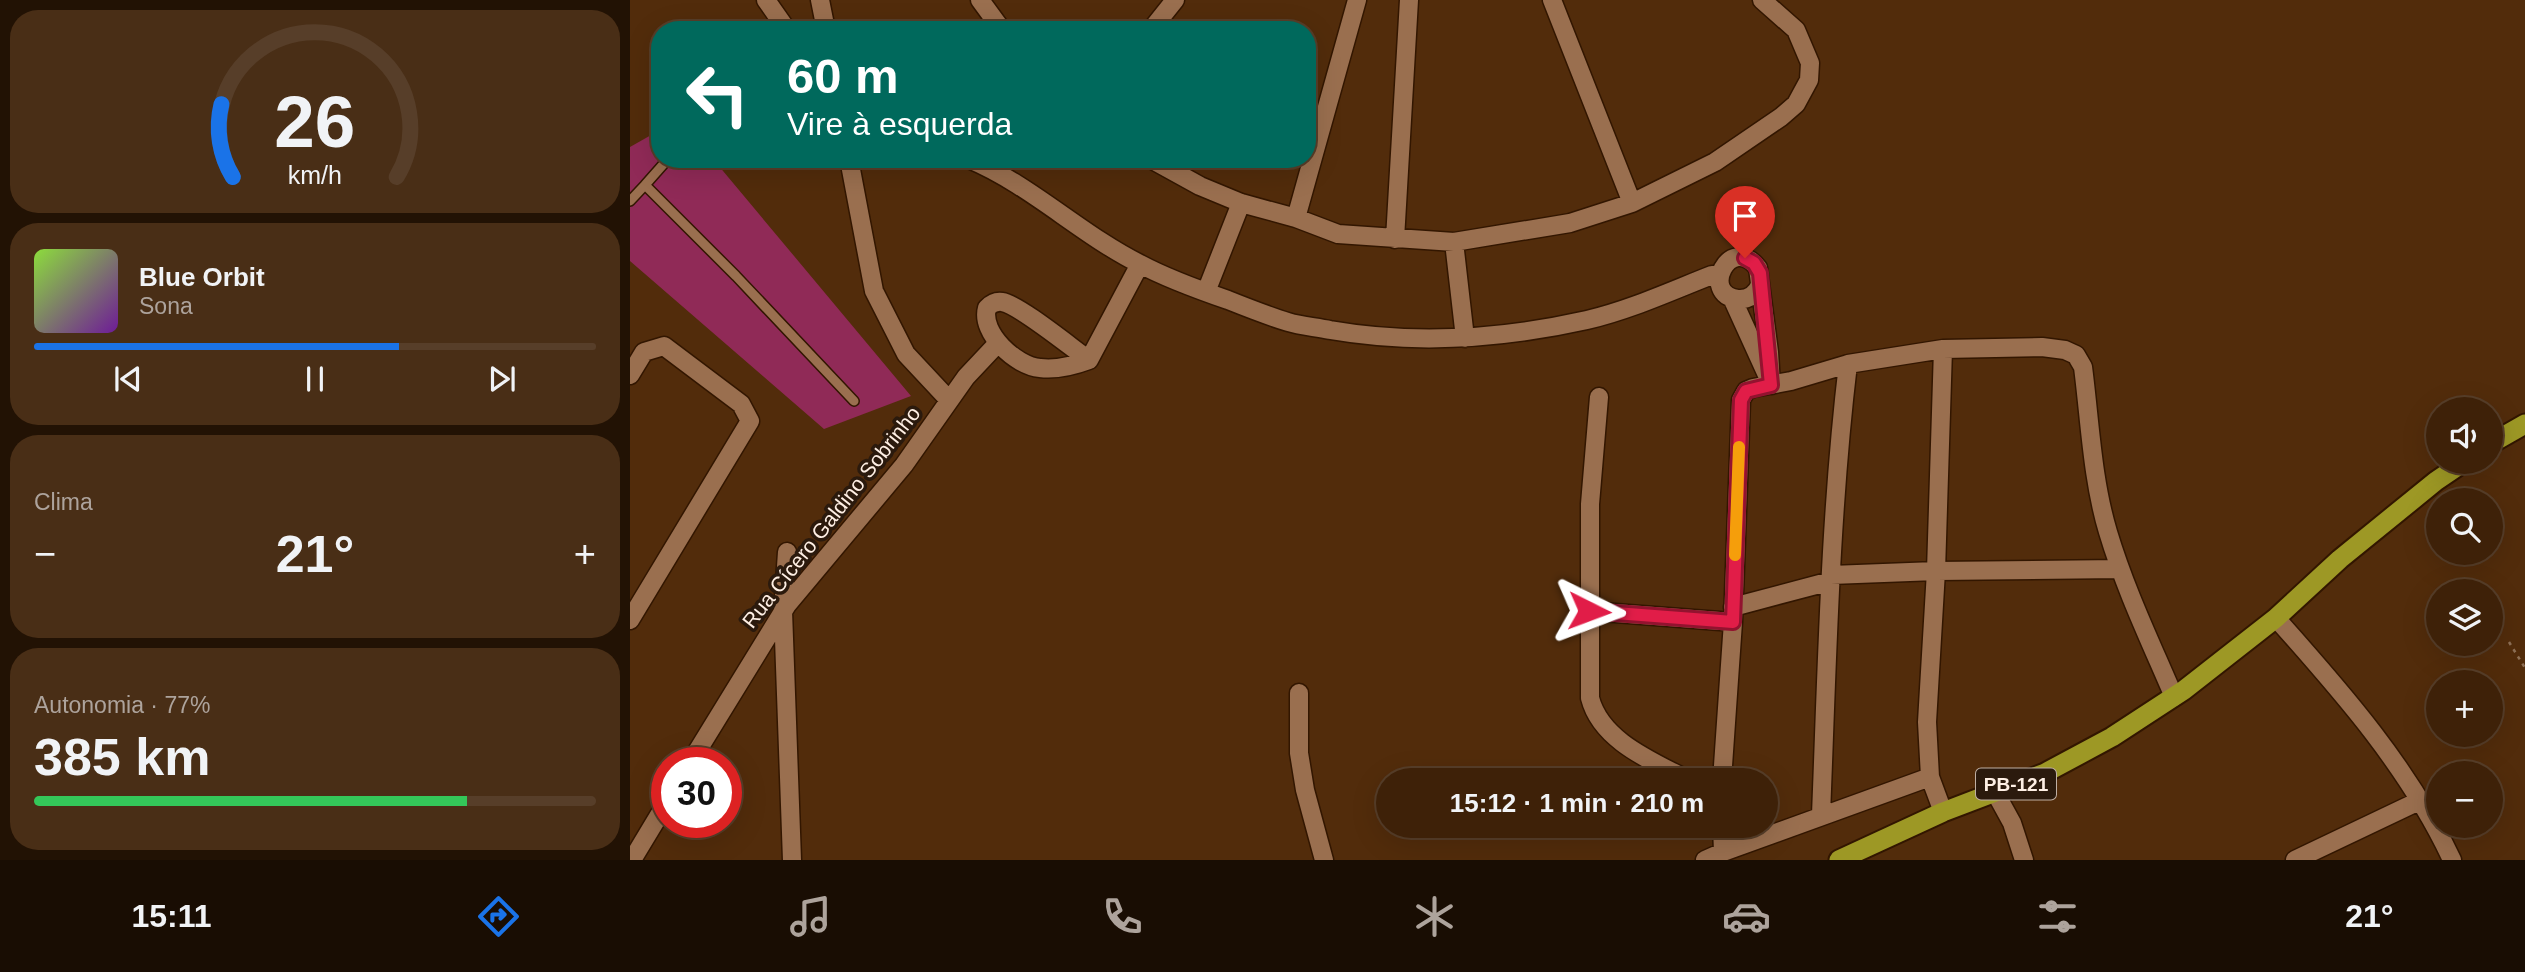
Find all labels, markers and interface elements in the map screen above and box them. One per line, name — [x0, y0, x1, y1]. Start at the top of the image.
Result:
icon: left — [672, 49, 763, 140]
text: 60 m — [787, 49, 899, 103]
text: 26 — [275, 82, 355, 163]
text: Vire à esquerda — [787, 106, 1012, 142]
text: km/h — [288, 161, 342, 189]
pin — [1715, 186, 1775, 258]
icon: arrive — [1726, 197, 1764, 235]
text: Blue Orbit — [139, 262, 265, 292]
text: Sona — [139, 293, 193, 319]
icon: previous — [109, 360, 147, 398]
icon: pause — [296, 360, 334, 398]
icon: next — [483, 360, 521, 398]
map controls — [2426, 397, 2503, 838]
button: sound — [2426, 397, 2503, 474]
street label: Rua Cícero Galdino Sobrinho — [737, 402, 925, 632]
button: search — [2426, 488, 2503, 565]
text: Clima — [34, 489, 93, 515]
text: 21° — [276, 525, 354, 583]
text: − — [34, 533, 56, 575]
text: + — [574, 533, 596, 575]
position arrow — [1552, 574, 1626, 648]
button: layers — [2426, 579, 2503, 656]
button: + — [2426, 670, 2503, 747]
text: Autonomia · 77% — [34, 692, 210, 718]
text: 385 km — [34, 728, 210, 786]
speed limit sign: 30 — [651, 747, 742, 838]
button: − — [2426, 761, 2503, 838]
road number: PB-121 — [1976, 768, 2056, 800]
text: 15:12 · 1 min · 210 m — [1450, 788, 1704, 818]
icon: directions — [474, 892, 523, 941]
icon: music — [786, 892, 835, 941]
icon: phone — [1098, 892, 1147, 941]
icon: climate — [1410, 892, 1459, 941]
icon: car — [1722, 892, 1771, 941]
icon: filters — [2033, 892, 2082, 941]
text: 15:11 — [131, 898, 211, 934]
text: 21° — [2345, 898, 2394, 934]

